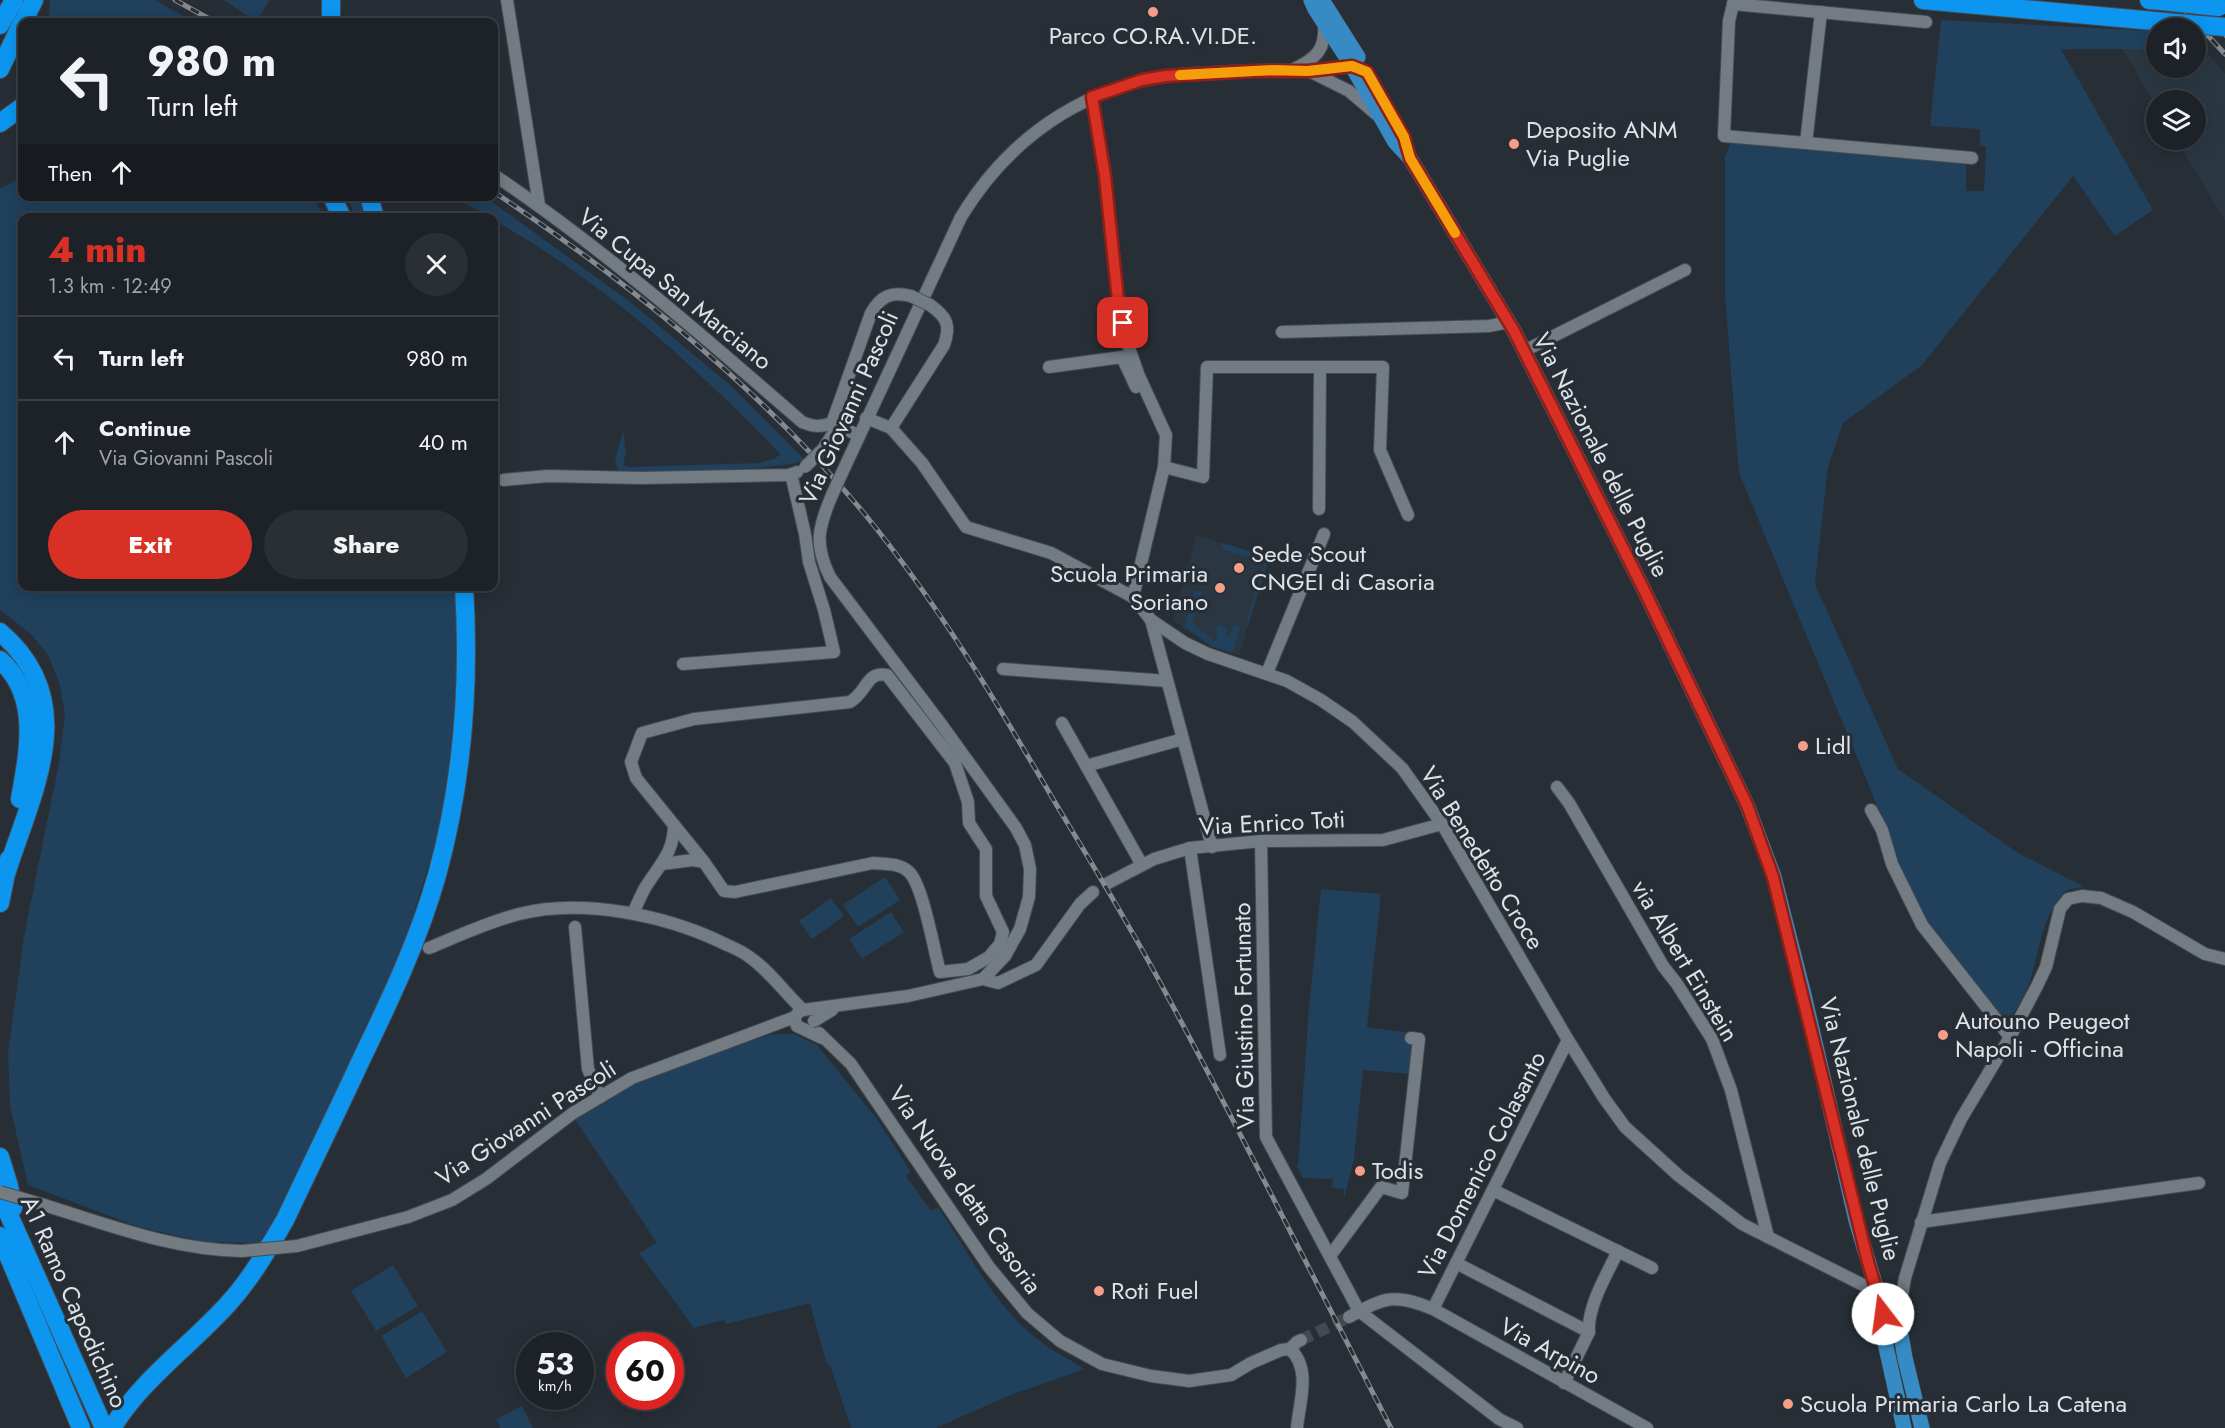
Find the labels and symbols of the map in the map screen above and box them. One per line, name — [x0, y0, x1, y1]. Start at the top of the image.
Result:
marker: Parco CO.RA.VI.DE. — [1146, 5, 1160, 19]
place label: Parco CO.RA.VI.DE. — [1049, 18, 1257, 53]
place label: Deposito ANM Via Puglie — [1526, 112, 1677, 175]
marker: Deposito ANM Via Puglie — [1507, 137, 1521, 151]
street label: Via Cupa San Marciano — [571, 199, 780, 378]
pin — [1097, 297, 1148, 348]
street label: Via Giovanni Pascoli — [790, 305, 907, 510]
street label: Via Nazionale delle Puglie — [1524, 326, 1678, 583]
place label: Sede Scout CNGEI di Casoria — [1251, 536, 1435, 599]
place label: Scuola Primaria Soriano — [1050, 556, 1208, 619]
marker: Sede Scout CNGEI di Casoria — [1232, 561, 1246, 575]
marker: Scuola Primaria Soriano — [1213, 581, 1227, 595]
place label: Lidl — [1815, 728, 1851, 763]
marker: Lidl — [1796, 739, 1810, 753]
street label: Via Benedetto Croce — [1412, 759, 1553, 956]
street label: Via Enrico Toti — [1198, 801, 1346, 844]
street label: via Albert Einstein — [1623, 873, 1748, 1048]
street label: Via Giustino Fortunato — [1224, 902, 1263, 1130]
street label: Via Nazionale delle Puglie — [1811, 994, 1910, 1264]
place label: Autouno Peugeot Napoli - Officina — [1955, 1003, 2130, 1066]
marker: Autouno Peugeot Napoli - Officina — [1936, 1028, 1950, 1042]
street label: Via Domenico Colasanto — [1409, 1045, 1554, 1285]
street label: Via Giovanni Pascoli — [428, 1051, 623, 1194]
street label: Via Nuova detta Casoria — [880, 1078, 1051, 1301]
place label: Todis — [1372, 1153, 1423, 1188]
marker: Todis — [1353, 1164, 1367, 1178]
street label: A1 Ramo Capodichino — [12, 1190, 137, 1413]
place label: Roti Fuel — [1111, 1273, 1199, 1308]
position arrow — [1851, 1282, 1915, 1346]
marker: Roti Fuel — [1092, 1284, 1106, 1298]
street label: Via Arpino — [1493, 1308, 1607, 1393]
speed limit sign: 60 — [606, 1332, 684, 1410]
place label: Scuola Primaria Carlo La Catena — [1800, 1386, 2127, 1421]
marker: Scuola Primaria Carlo La Catena — [1781, 1397, 1795, 1411]

